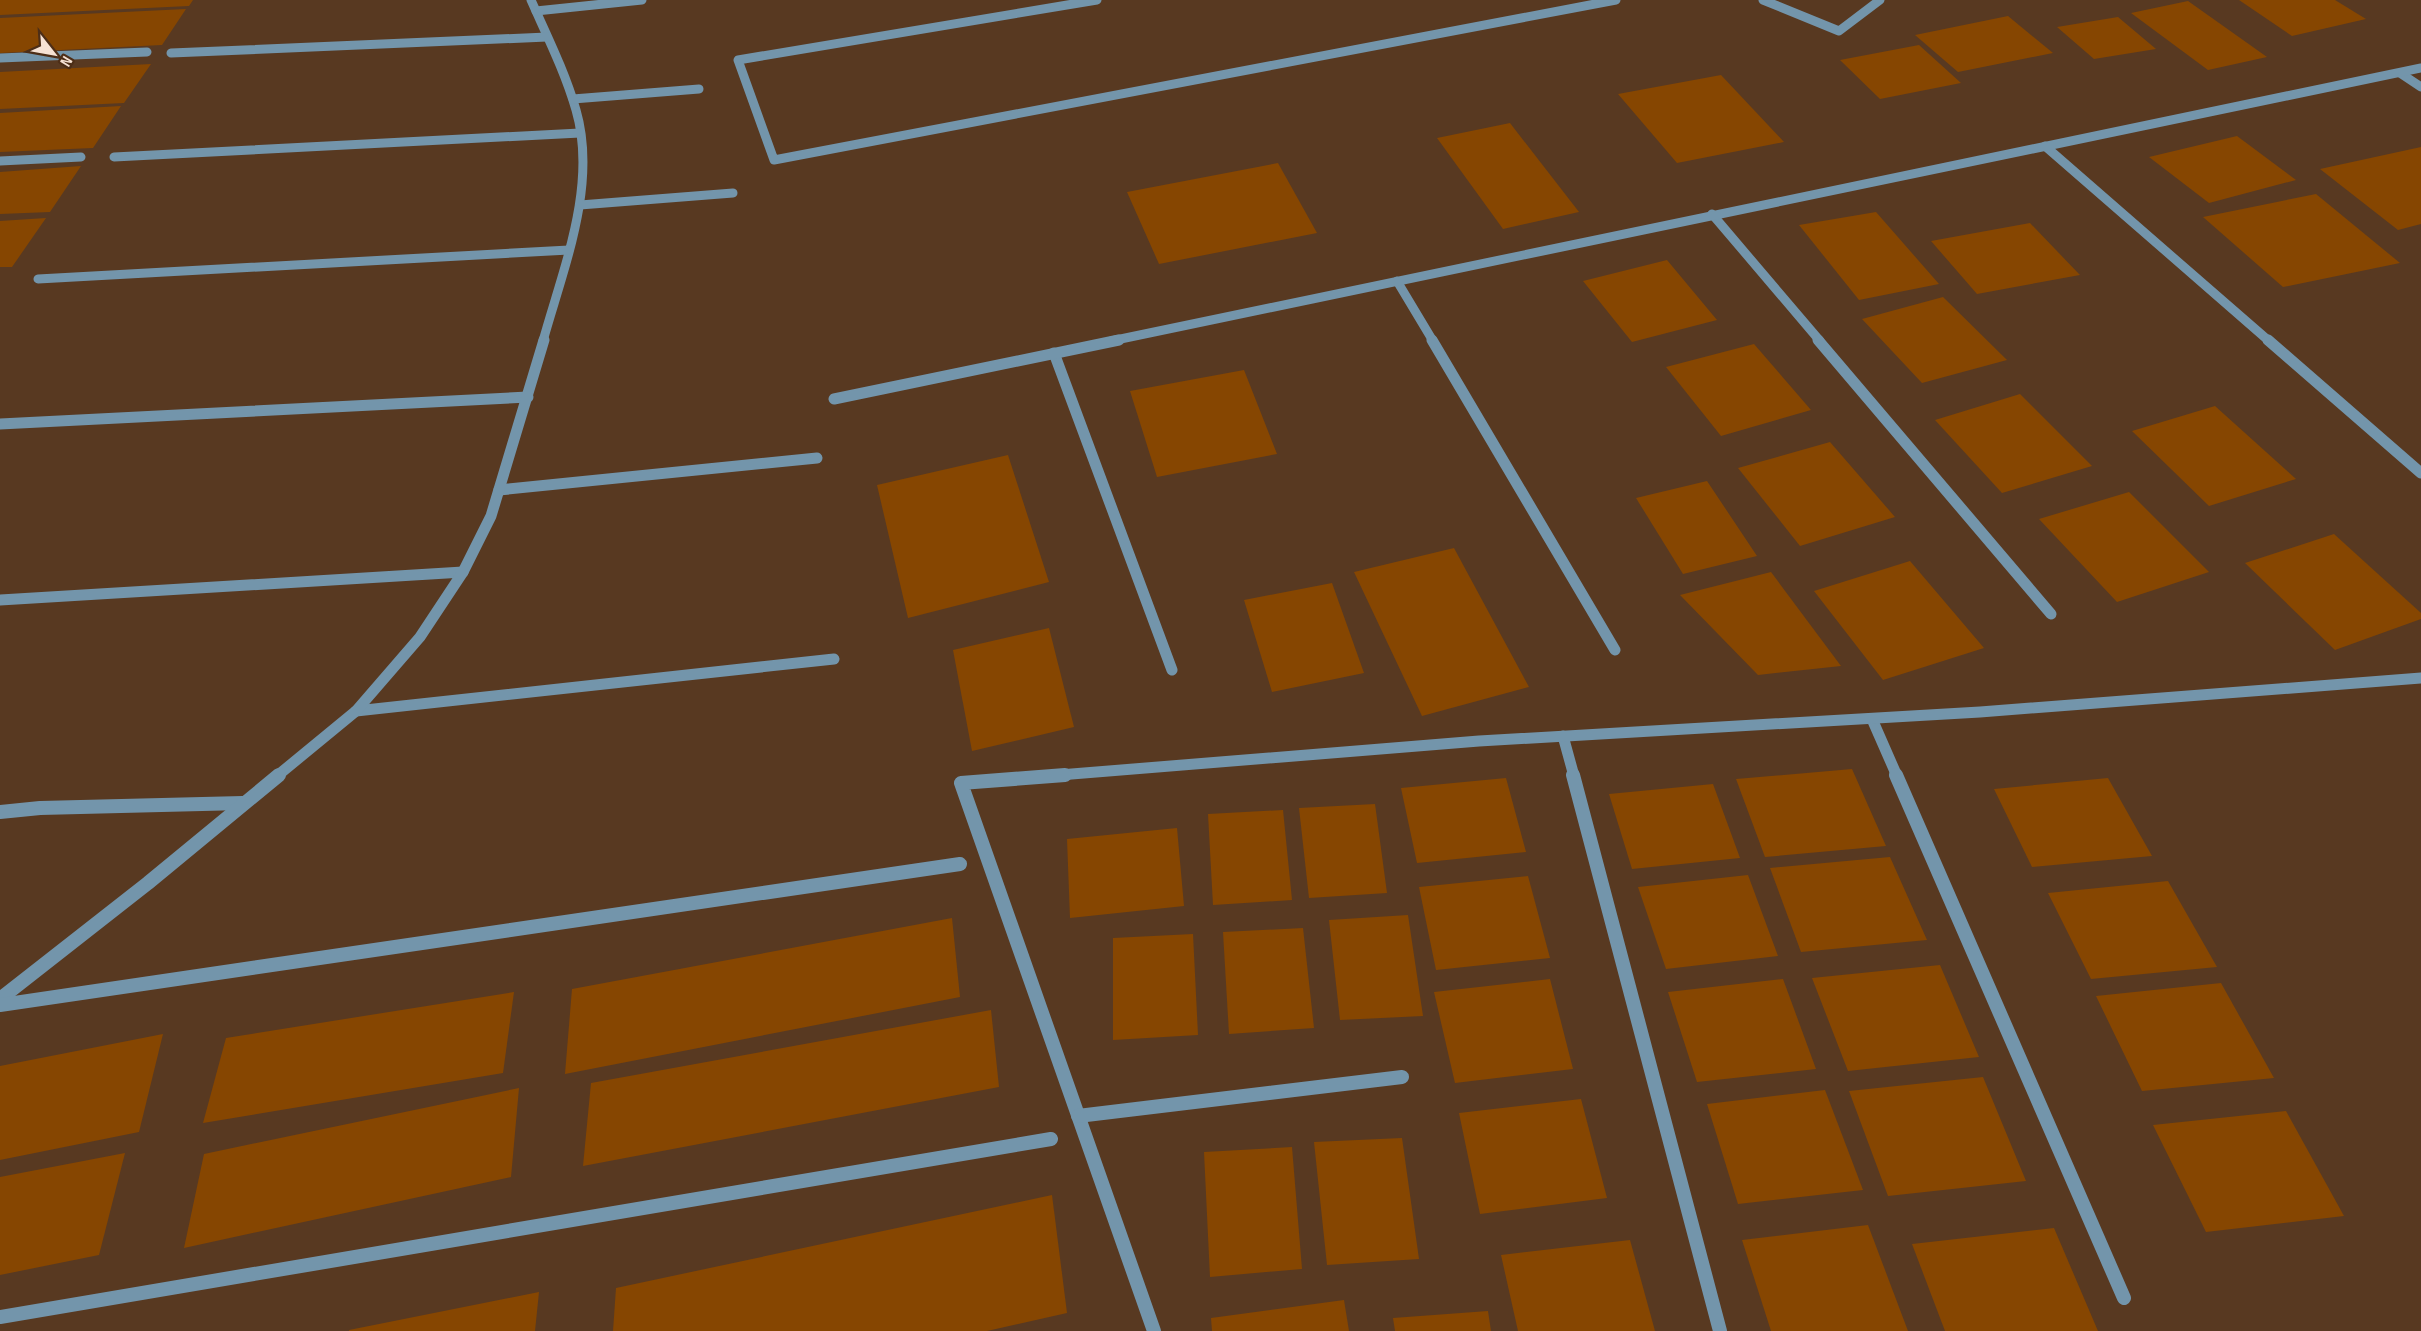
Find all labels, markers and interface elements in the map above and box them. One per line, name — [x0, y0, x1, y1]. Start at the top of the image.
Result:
north arrow — [24, 24, 84, 84]
text: N — [55, 52, 76, 70]

